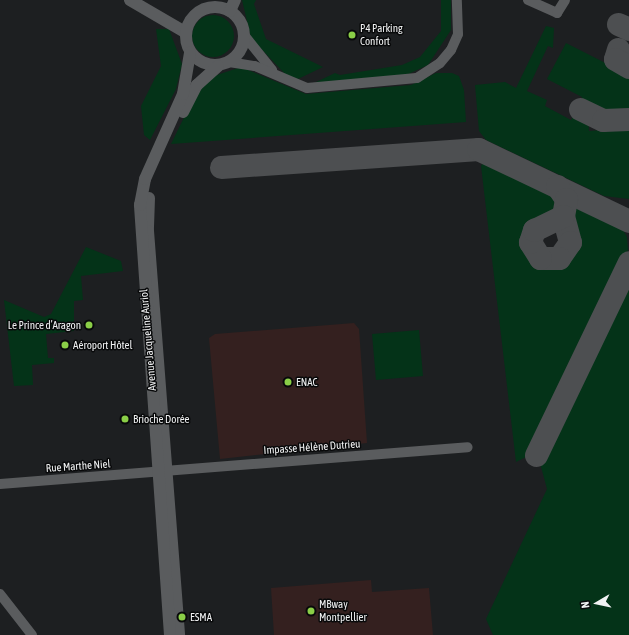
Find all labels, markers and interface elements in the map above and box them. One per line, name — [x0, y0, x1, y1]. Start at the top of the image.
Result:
place label: P4 Parking Confort — [360, 22, 403, 48]
marker: P4 Parking Confort — [347, 30, 357, 40]
street label: Avenue Jacqueline Auriol — [137, 289, 159, 391]
place label: Le Prince d’Aragon — [8, 318, 81, 332]
marker: Le Prince d’Aragon — [84, 320, 94, 330]
place label: Aéroport Hôtel — [73, 338, 133, 352]
marker: Aéroport Hôtel — [60, 340, 70, 350]
place label: ENAC — [296, 375, 318, 389]
marker: ENAC — [283, 377, 293, 387]
place label: Brioche Dorée — [133, 412, 190, 426]
marker: Brioche Dorée — [120, 414, 130, 424]
street label: Impasse Hélène Dutrieu — [263, 437, 361, 457]
street label: Rue Marthe Niel — [45, 457, 111, 475]
north arrow — [577, 583, 617, 623]
place label: MBway Montpellier — [319, 598, 367, 624]
text: N — [579, 601, 592, 609]
marker: MBway Montpellier — [306, 606, 316, 616]
place label: ESMA — [190, 610, 212, 624]
marker: ESMA — [177, 612, 187, 622]

